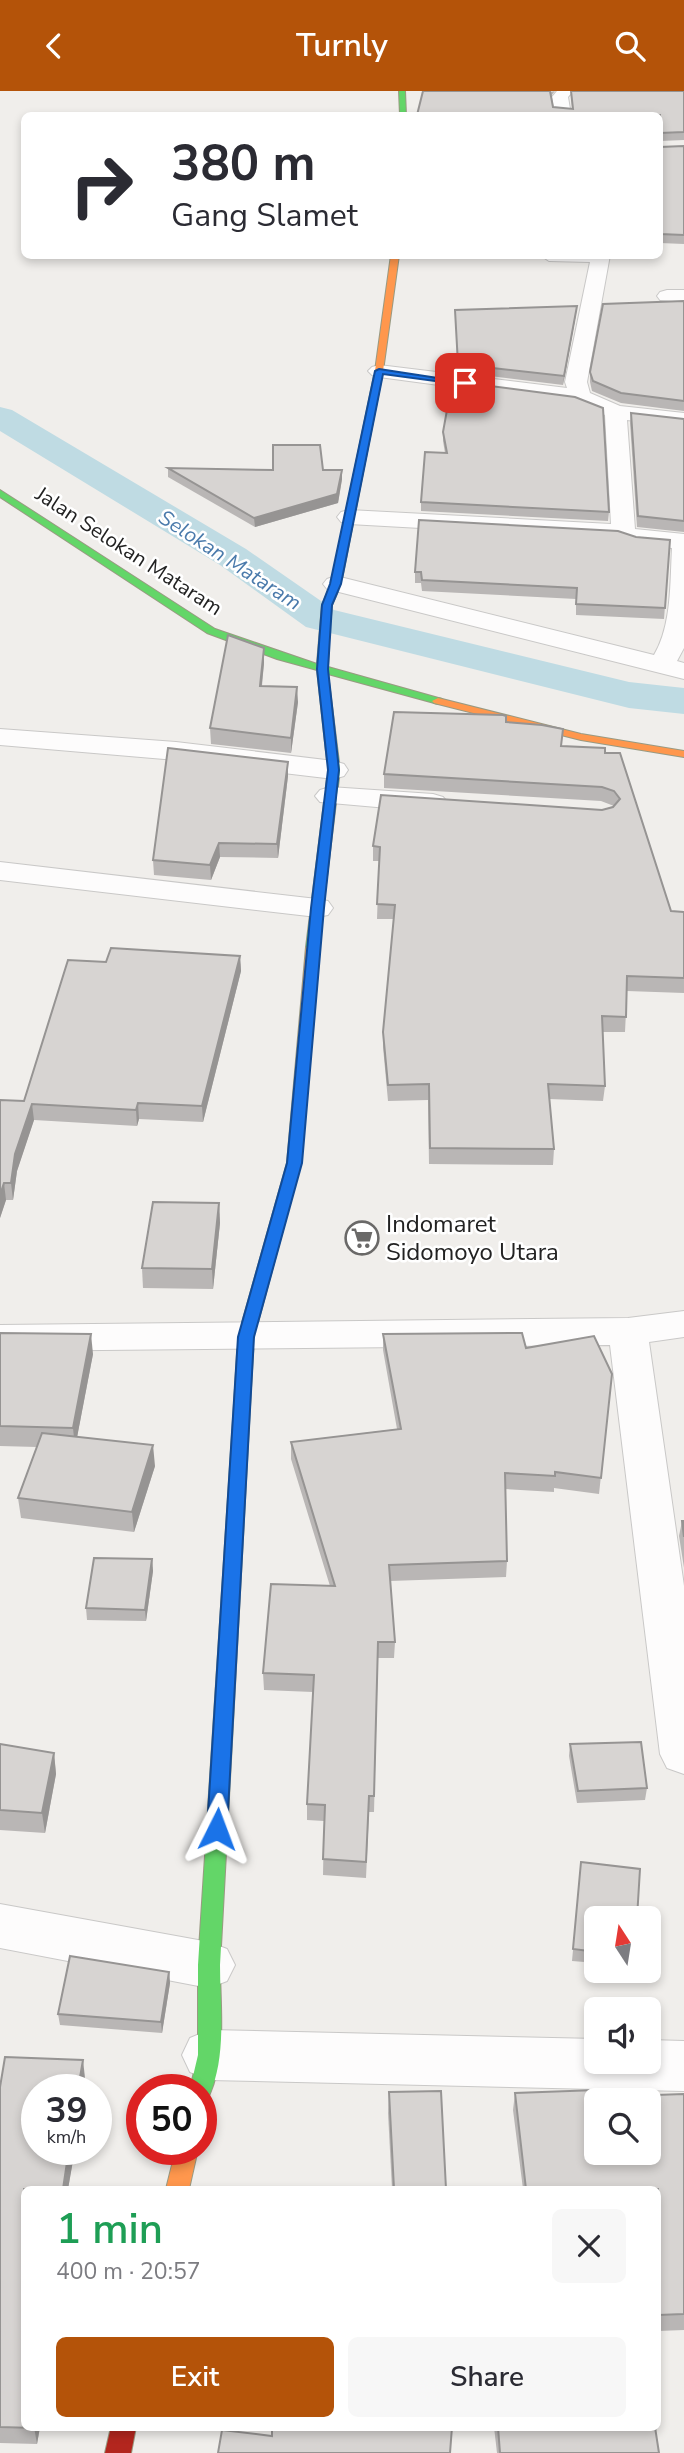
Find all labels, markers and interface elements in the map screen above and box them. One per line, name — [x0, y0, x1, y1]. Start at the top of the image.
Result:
text: Turnly — [296, 24, 388, 67]
icon: back — [35, 27, 73, 65]
icon: search — [611, 27, 649, 65]
text: 380 m — [171, 130, 315, 197]
icon: right — [56, 140, 147, 231]
text: Gang Slamet — [171, 194, 358, 237]
pin — [435, 353, 495, 413]
icon: arrive — [446, 364, 484, 402]
street label: Jalan Selokan Mataram — [29, 480, 228, 622]
water label: Selokan Mataram — [153, 503, 307, 617]
place label: Indomaret Sidomoyo Utara — [386, 1208, 559, 1268]
supermarket icon: Indomaret Sidomoyo Utara — [343, 1219, 381, 1257]
position arrow — [180, 1792, 254, 1866]
north arrow — [584, 1906, 662, 1983]
map controls — [584, 1906, 661, 2165]
button: sound — [584, 1997, 661, 2074]
speed limit sign: 50 — [126, 2074, 217, 2165]
text: 39 — [45, 2087, 88, 2134]
button: search — [584, 2088, 661, 2165]
text: km/h — [47, 2125, 86, 2149]
text: 1 min — [56, 2201, 163, 2258]
button: close — [552, 2209, 626, 2283]
text: 400 m · 20:57 — [56, 2256, 201, 2287]
button: Exit — [56, 2337, 334, 2417]
button: Share — [348, 2337, 626, 2417]

